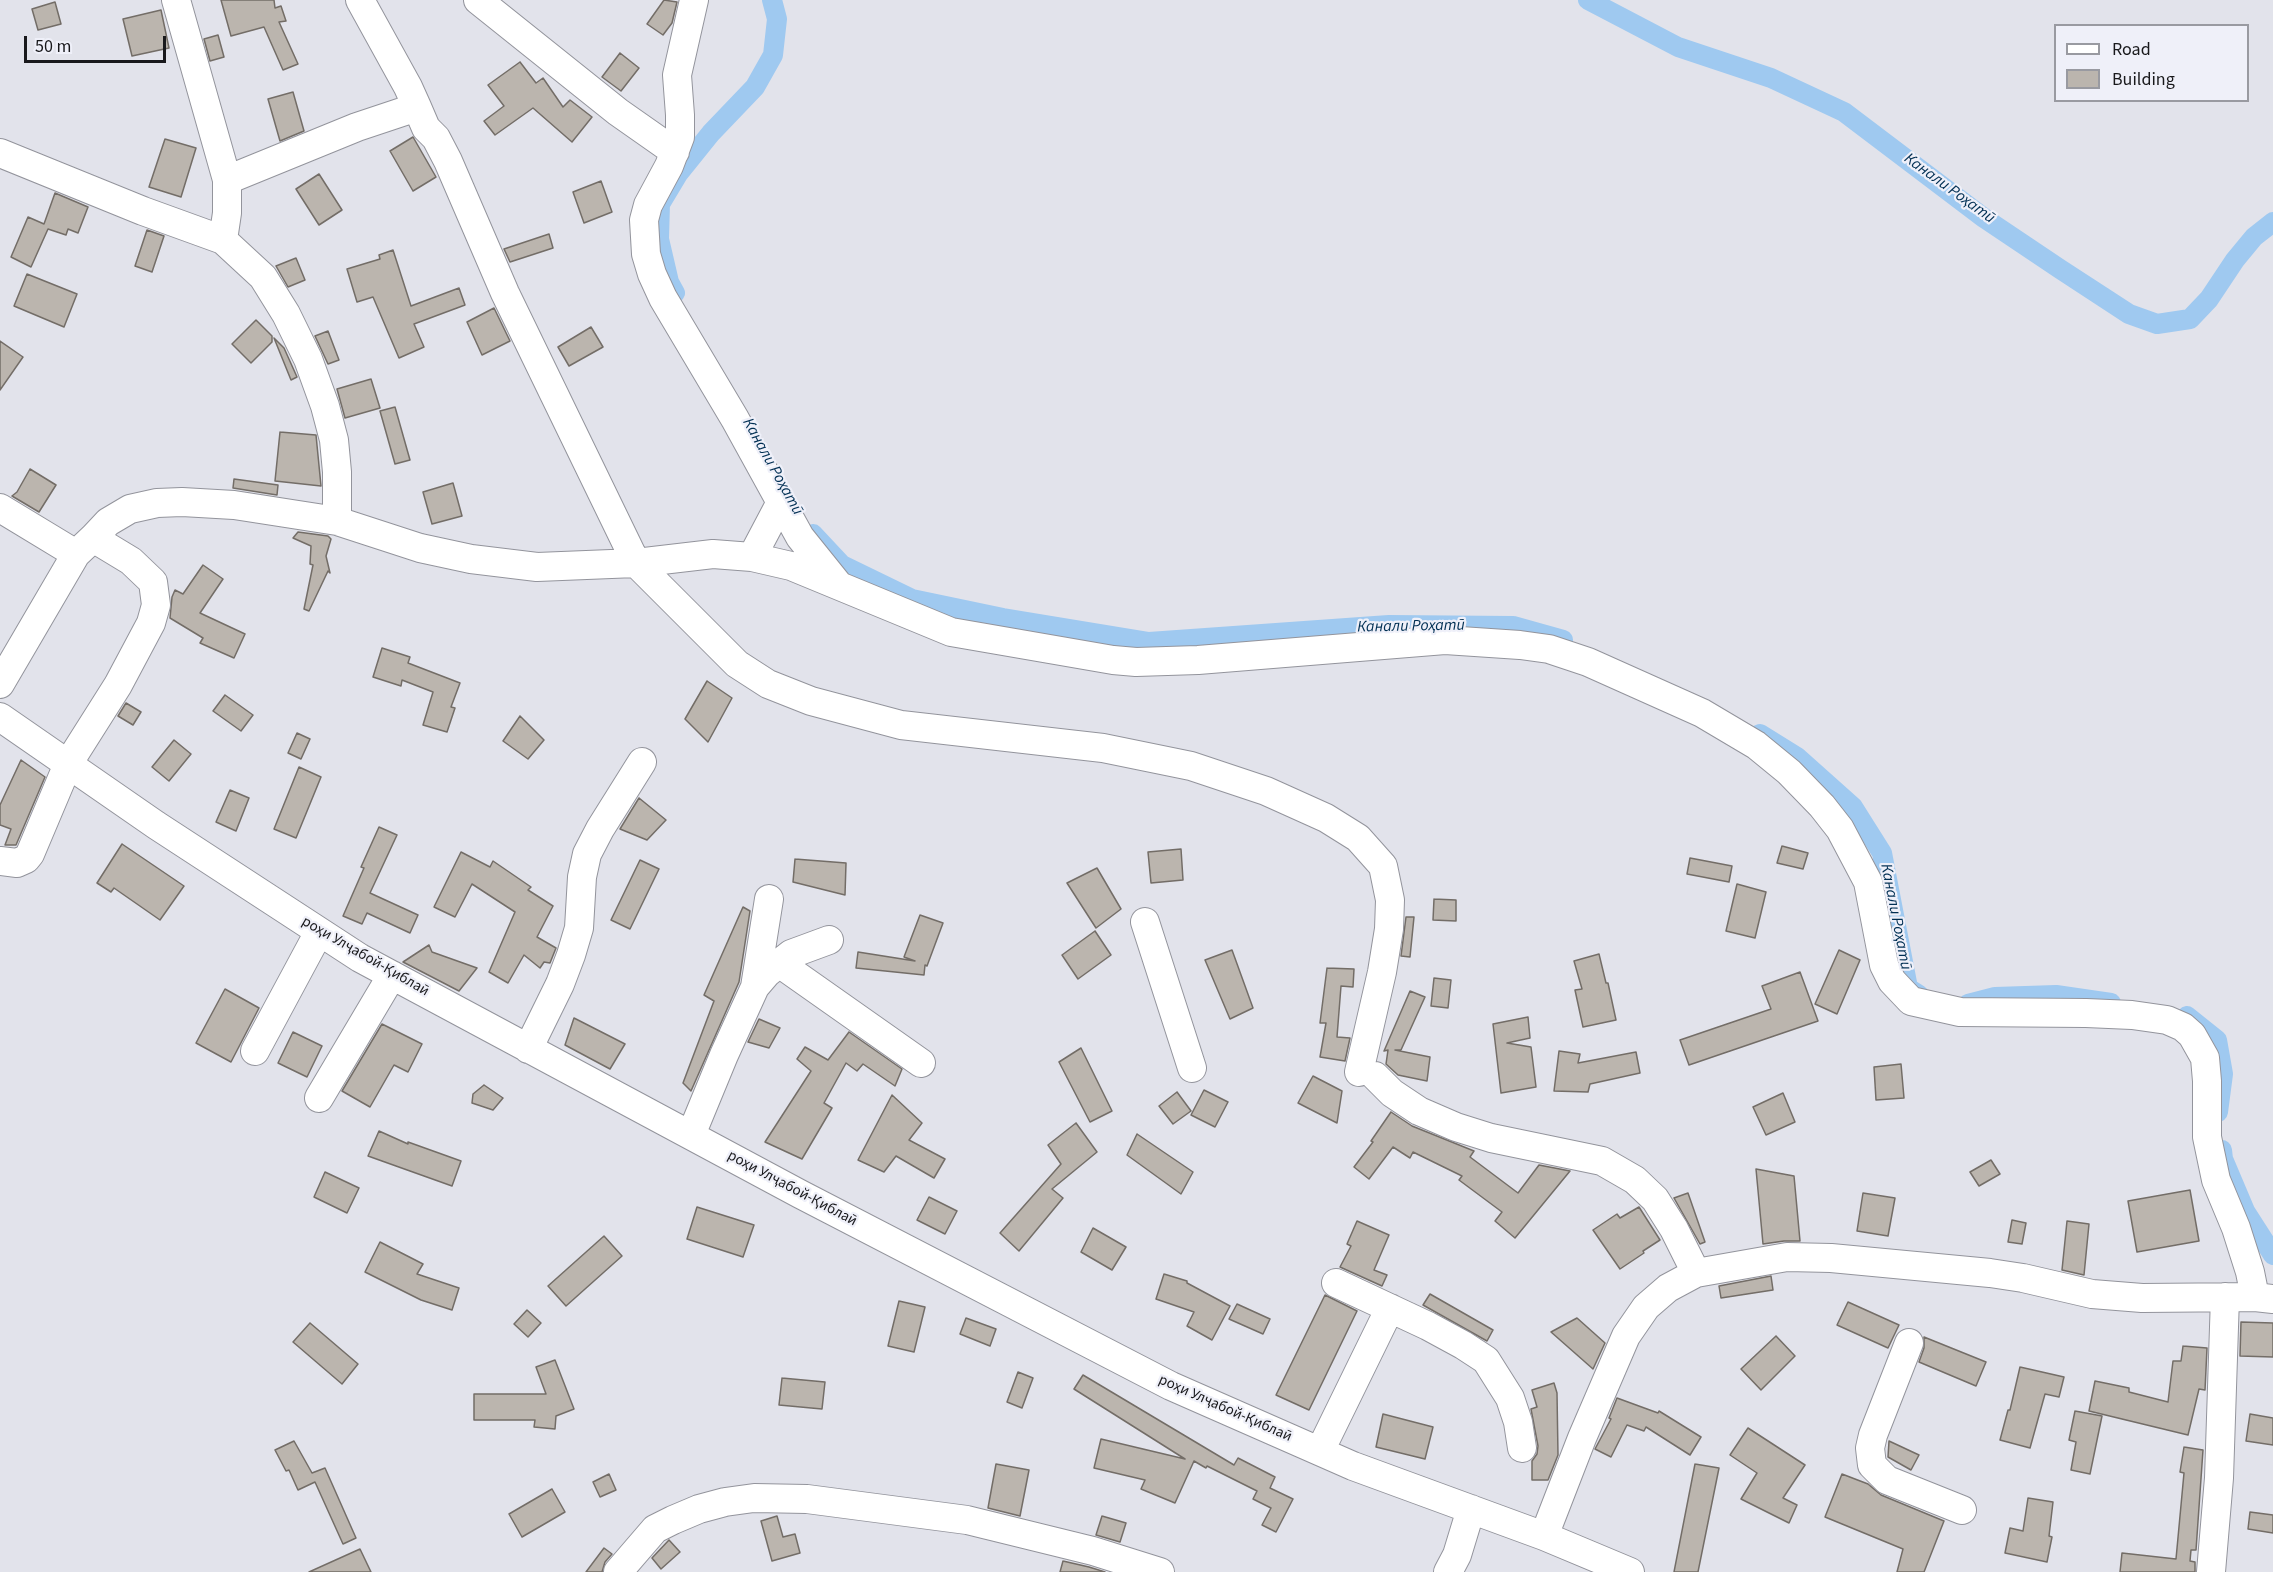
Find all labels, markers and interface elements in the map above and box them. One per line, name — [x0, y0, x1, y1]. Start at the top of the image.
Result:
scale bar — [27, 24, 170, 62]
legend — [2054, 24, 2249, 102]
text: 50 m — [35, 34, 71, 59]
text: Road — [2112, 37, 2151, 62]
text: Building — [2112, 67, 2175, 92]
water label: Канали Роҳатӣ — [1900, 150, 1998, 228]
water label: Канали Роҳатӣ — [737, 415, 807, 519]
water label: Канали Роҳатӣ — [1357, 616, 1465, 638]
water label: Канали Роҳатӣ — [1875, 862, 1915, 972]
street label: роҳи Улҷабой-Қиблаӣ — [298, 913, 432, 1001]
street label: роҳи Улҷабой-Қиблаӣ — [724, 1147, 860, 1231]
street label: роҳи Улҷабой-Қиблаӣ — [1156, 1371, 1294, 1447]

